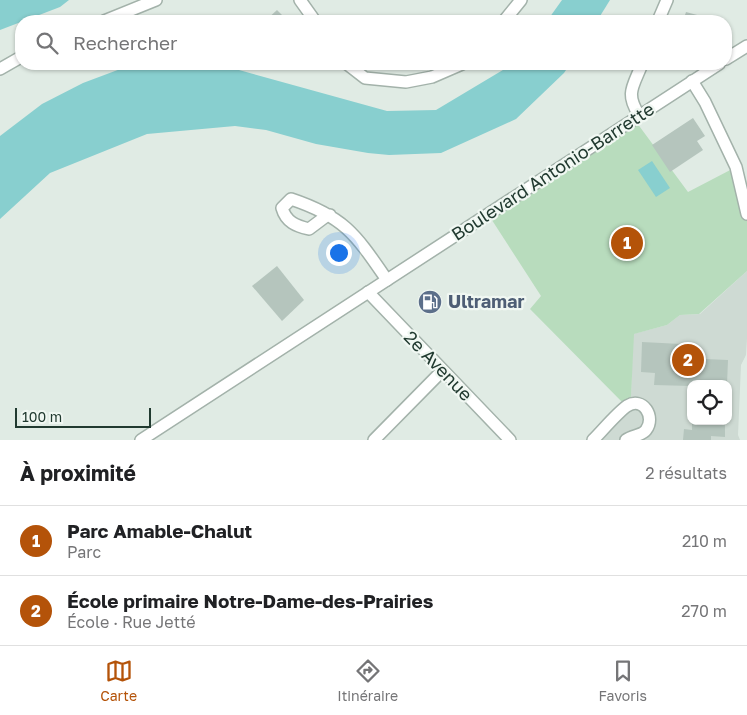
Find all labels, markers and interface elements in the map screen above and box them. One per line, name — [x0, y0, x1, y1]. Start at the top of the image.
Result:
search box — [15, 15, 732, 70]
icon: search — [33, 29, 61, 57]
text: Rechercher — [73, 31, 178, 54]
street label: Boulevard Antonio-Barrette — [447, 97, 658, 245]
pin: 1 — [611, 224, 643, 262]
your location — [326, 240, 352, 266]
fuel station icon: Ultramar — [417, 289, 443, 315]
place label: Ultramar — [448, 290, 524, 312]
street label: 2e Avenue — [400, 326, 478, 405]
pin: 2 — [672, 341, 704, 379]
map controls — [687, 380, 732, 425]
button: locate — [687, 380, 732, 425]
scale bar — [15, 405, 151, 428]
text: 100 m — [22, 408, 62, 425]
text: À proximité — [20, 460, 136, 486]
text: 2 résultats — [645, 463, 727, 483]
text: Parc Amable-Chalut — [67, 519, 252, 542]
text: 1 — [32, 531, 40, 551]
text: 210 m — [682, 531, 727, 551]
text: Parc — [67, 542, 101, 562]
text: École primaire Notre-Dame-des-Prairies — [67, 589, 433, 612]
text: 2 — [31, 601, 41, 621]
text: 270 m — [681, 601, 727, 621]
text: École · Rue Jetté — [67, 612, 196, 632]
tab: Carte — [100, 657, 137, 704]
tab: Itinéraire — [337, 657, 398, 704]
tab: Favoris — [599, 657, 647, 704]

